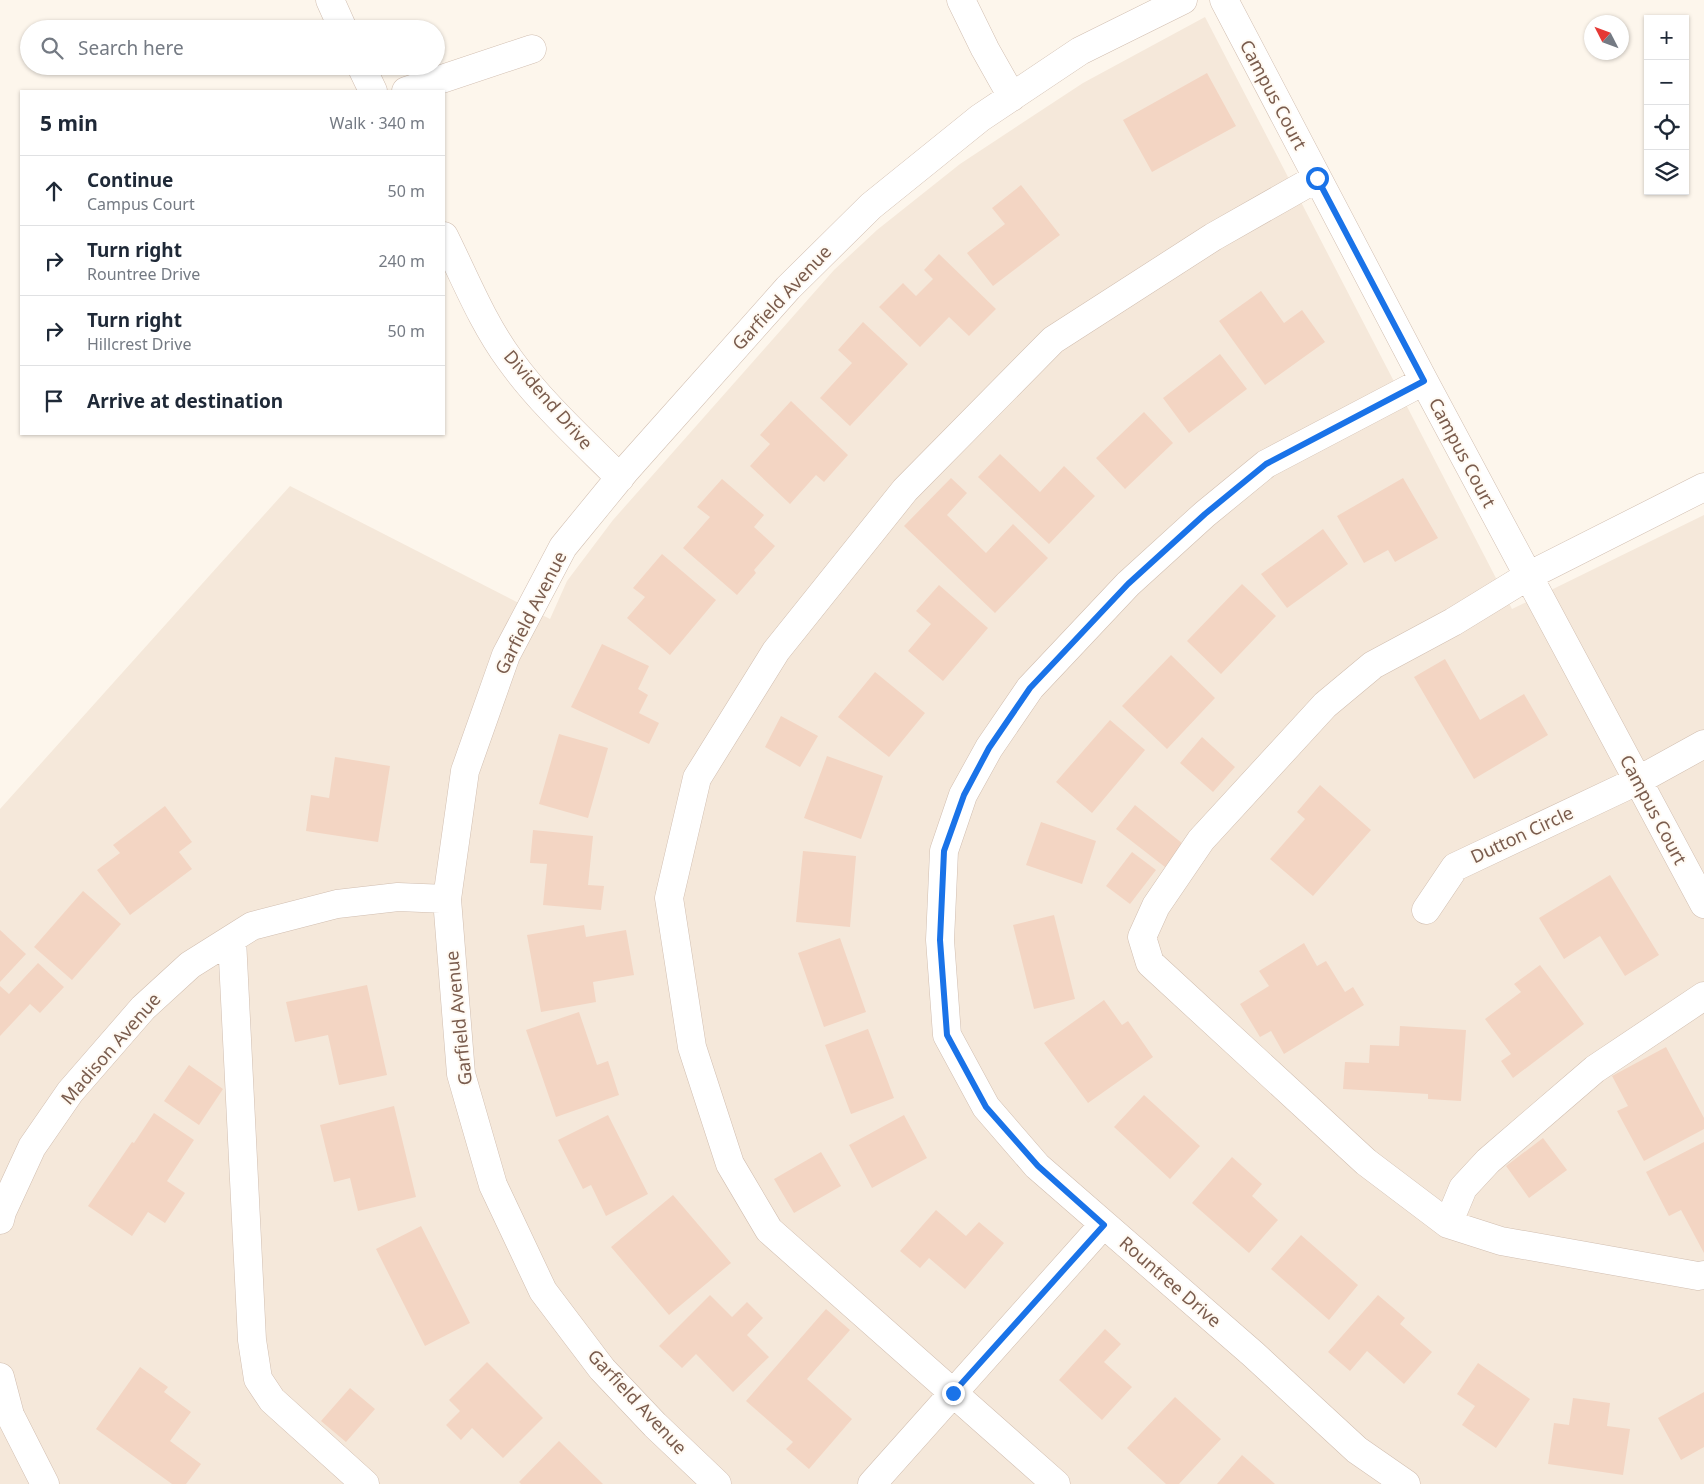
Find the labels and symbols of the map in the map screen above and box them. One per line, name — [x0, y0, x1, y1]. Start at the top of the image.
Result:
north arrow — [1584, 15, 1629, 60]
street label: Campus Court — [1235, 35, 1313, 154]
route start — [1306, 167, 1329, 190]
street label: Garfield Avenue — [726, 240, 836, 355]
street label: Dividend Drive — [499, 345, 599, 454]
street label: Campus Court — [1424, 393, 1502, 512]
street label: Garfield Avenue — [489, 547, 571, 678]
street label: Campus Court — [1615, 750, 1693, 869]
street label: Dutton Circle — [1466, 800, 1577, 868]
street label: Garfield Avenue — [439, 950, 477, 1087]
street label: Madison Avenue — [55, 987, 165, 1109]
street label: Rountree Drive — [1115, 1230, 1227, 1332]
street label: Garfield Avenue — [583, 1344, 693, 1459]
route end — [942, 1382, 965, 1405]

